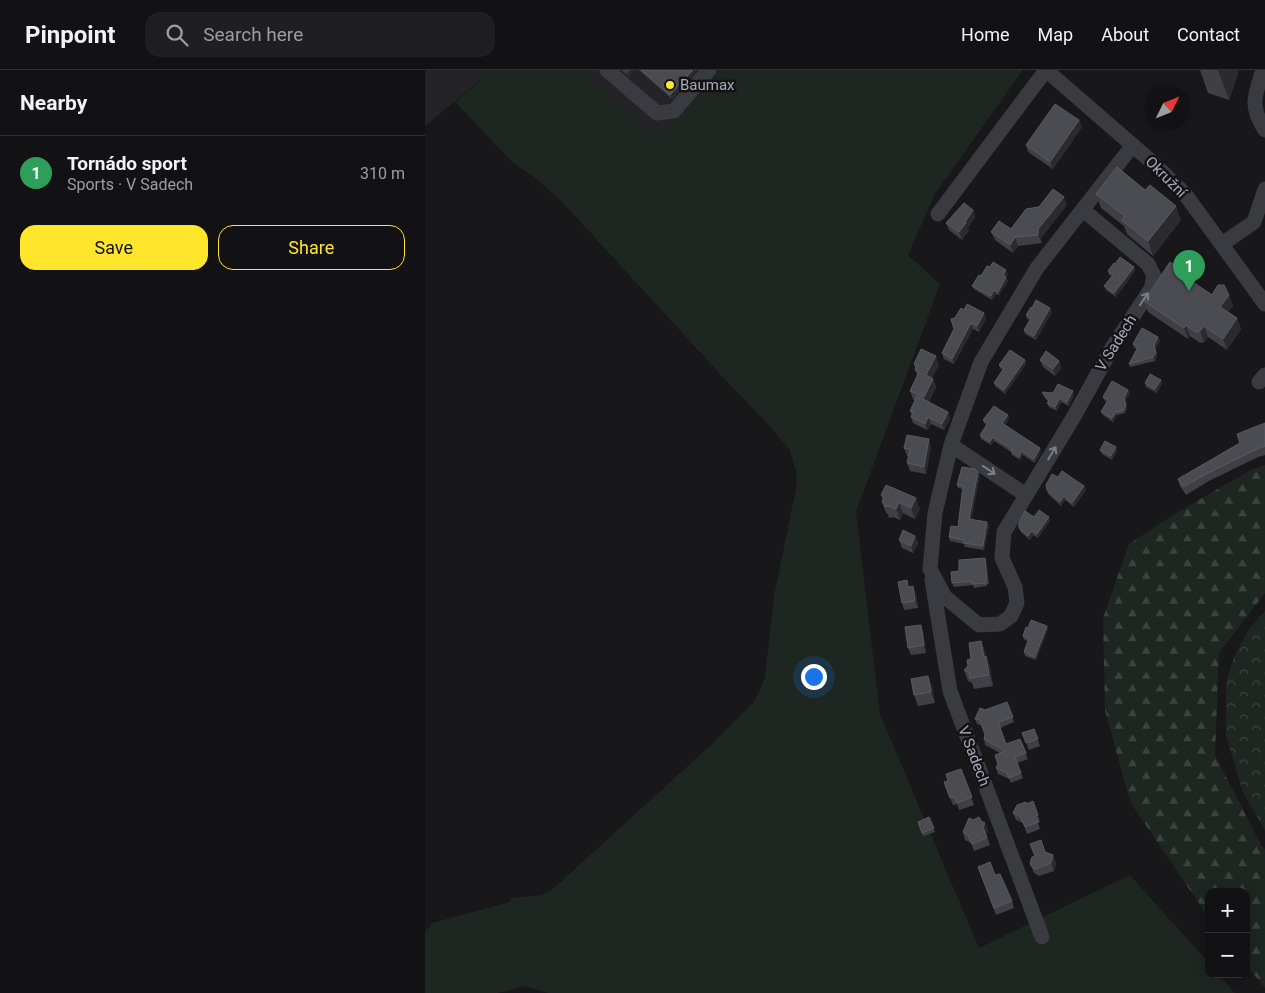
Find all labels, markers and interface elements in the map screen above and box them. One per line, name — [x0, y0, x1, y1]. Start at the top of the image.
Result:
search box — [145, 12, 495, 57]
text: Pinpoint — [25, 21, 115, 49]
icon: search — [163, 21, 191, 49]
text: Search here — [203, 23, 303, 46]
text: Home — [961, 24, 1010, 45]
text: Map — [1038, 24, 1073, 45]
text: About — [1101, 24, 1149, 45]
text: Contact — [1177, 24, 1240, 45]
place label: Baumax — [680, 76, 735, 94]
marker: Baumax — [664, 79, 676, 91]
north arrow — [1145, 85, 1190, 130]
text: Nearby — [20, 91, 87, 115]
text: Tornádo sport — [67, 152, 187, 175]
street label: Okružní — [1142, 153, 1191, 202]
text: 1 — [31, 164, 41, 183]
text: 310 m — [360, 164, 405, 183]
text: Sports · V Sadech — [67, 175, 193, 194]
button: Save — [20, 225, 208, 270]
button: Share — [218, 225, 405, 270]
pin: 1 — [1173, 250, 1205, 291]
one-way arrow — [1139, 292, 1150, 306]
street label: V Sadech — [1092, 312, 1140, 374]
one-way arrow — [1046, 446, 1057, 460]
one-way arrow — [982, 465, 996, 475]
your location — [801, 664, 827, 690]
street label: V Sadech — [954, 723, 994, 789]
map controls — [1205, 888, 1250, 978]
button: + — [1205, 888, 1250, 933]
button: − — [1205, 933, 1250, 978]

